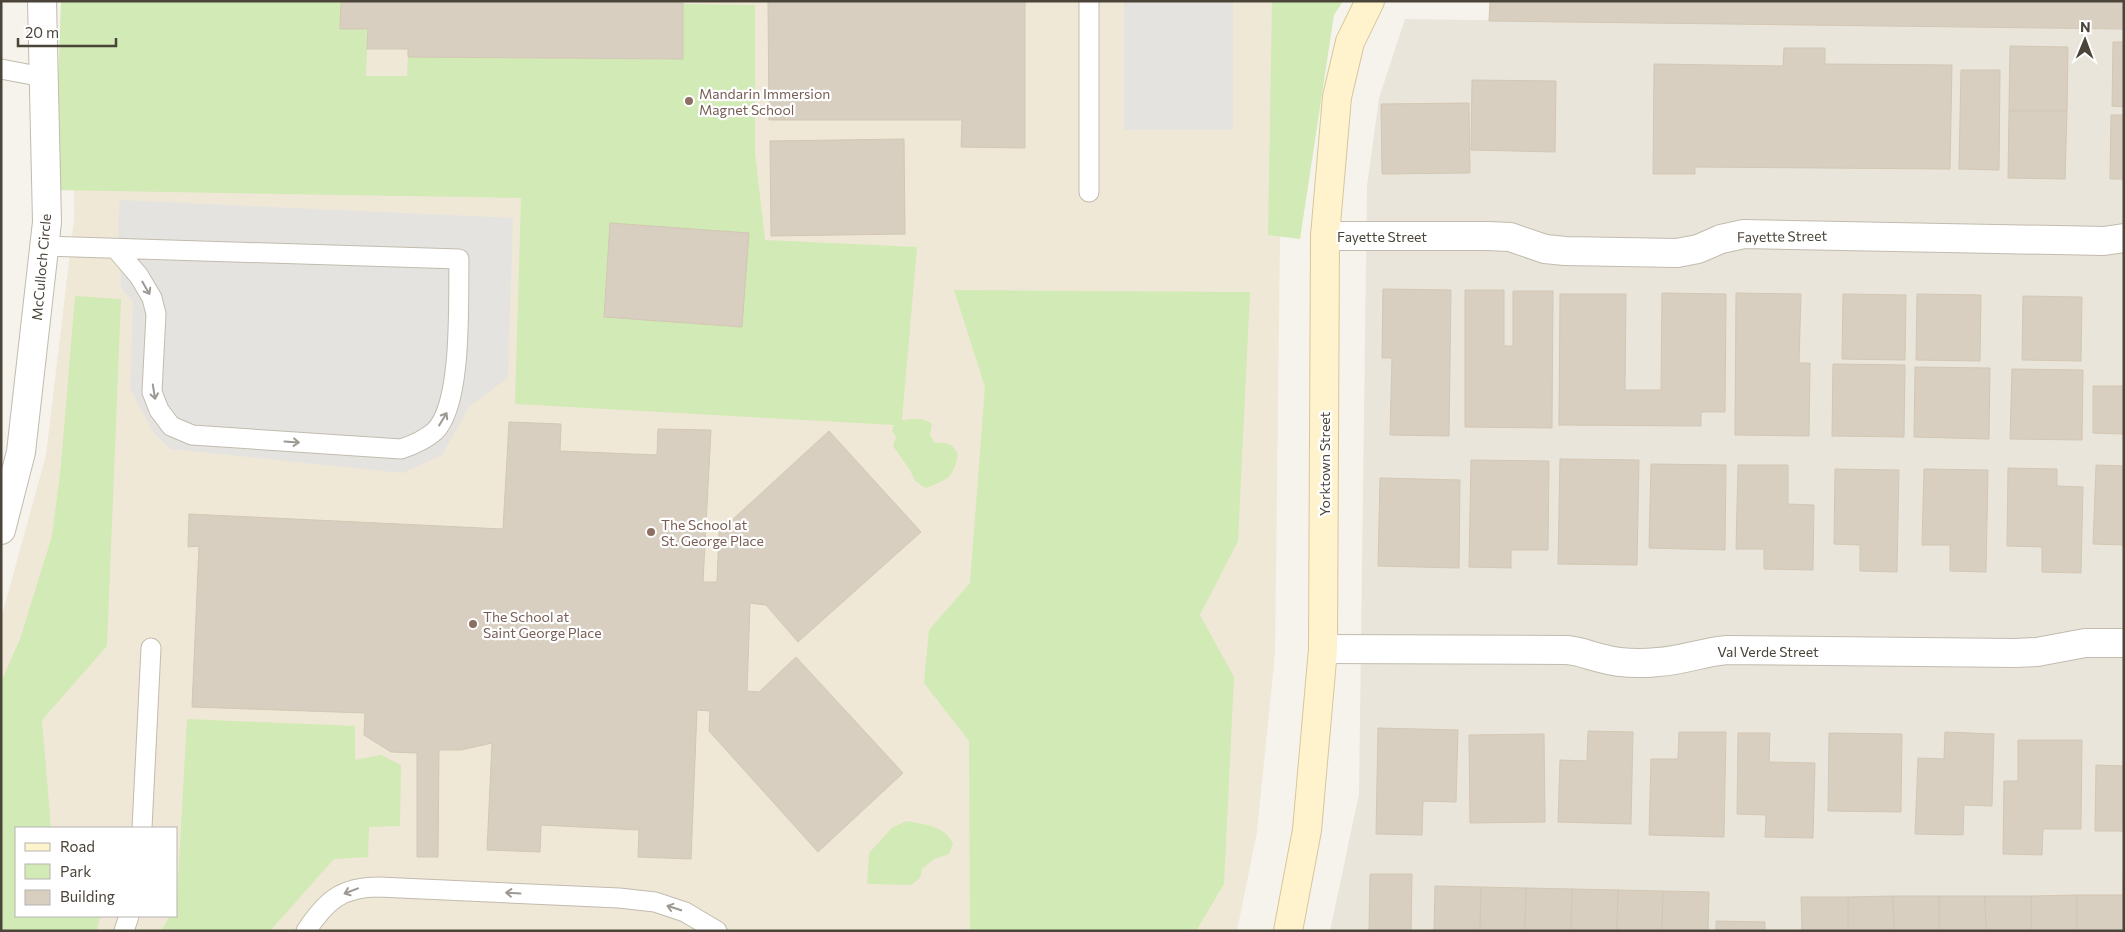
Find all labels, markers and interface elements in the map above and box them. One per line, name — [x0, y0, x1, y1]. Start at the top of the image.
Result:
scale bar — [18, 15, 115, 47]
north arrow — [2060, 15, 2110, 65]
text: N — [2080, 18, 2091, 35]
text: 20 m — [25, 23, 59, 41]
place label: Mandarin Immersion Magnet School — [699, 85, 830, 118]
marker: Mandarin Immersion Magnet School — [683, 95, 695, 107]
street label: McCulloch Circle — [28, 213, 54, 321]
street label: Fayette Street — [1737, 227, 1827, 245]
street label: Fayette Street — [1337, 228, 1427, 245]
one-way arrow — [142, 280, 152, 294]
one-way arrow — [149, 383, 159, 399]
street label: Yorktown Street — [1316, 411, 1333, 516]
one-way arrow — [438, 412, 448, 426]
one-way arrow — [284, 437, 300, 446]
place label: The School at St. George Place — [661, 516, 764, 549]
marker: The School at St. George Place — [645, 526, 657, 538]
place label: The School at Saint George Place — [483, 608, 602, 641]
marker: The School at Saint George Place — [467, 618, 479, 630]
street label: Val Verde Street — [1717, 643, 1819, 660]
legend — [15, 827, 178, 917]
text: Road — [60, 837, 95, 855]
text: Park — [60, 862, 91, 880]
text: Building — [60, 887, 115, 905]
one-way arrow — [344, 887, 359, 896]
one-way arrow — [505, 889, 521, 898]
one-way arrow — [666, 903, 682, 913]

